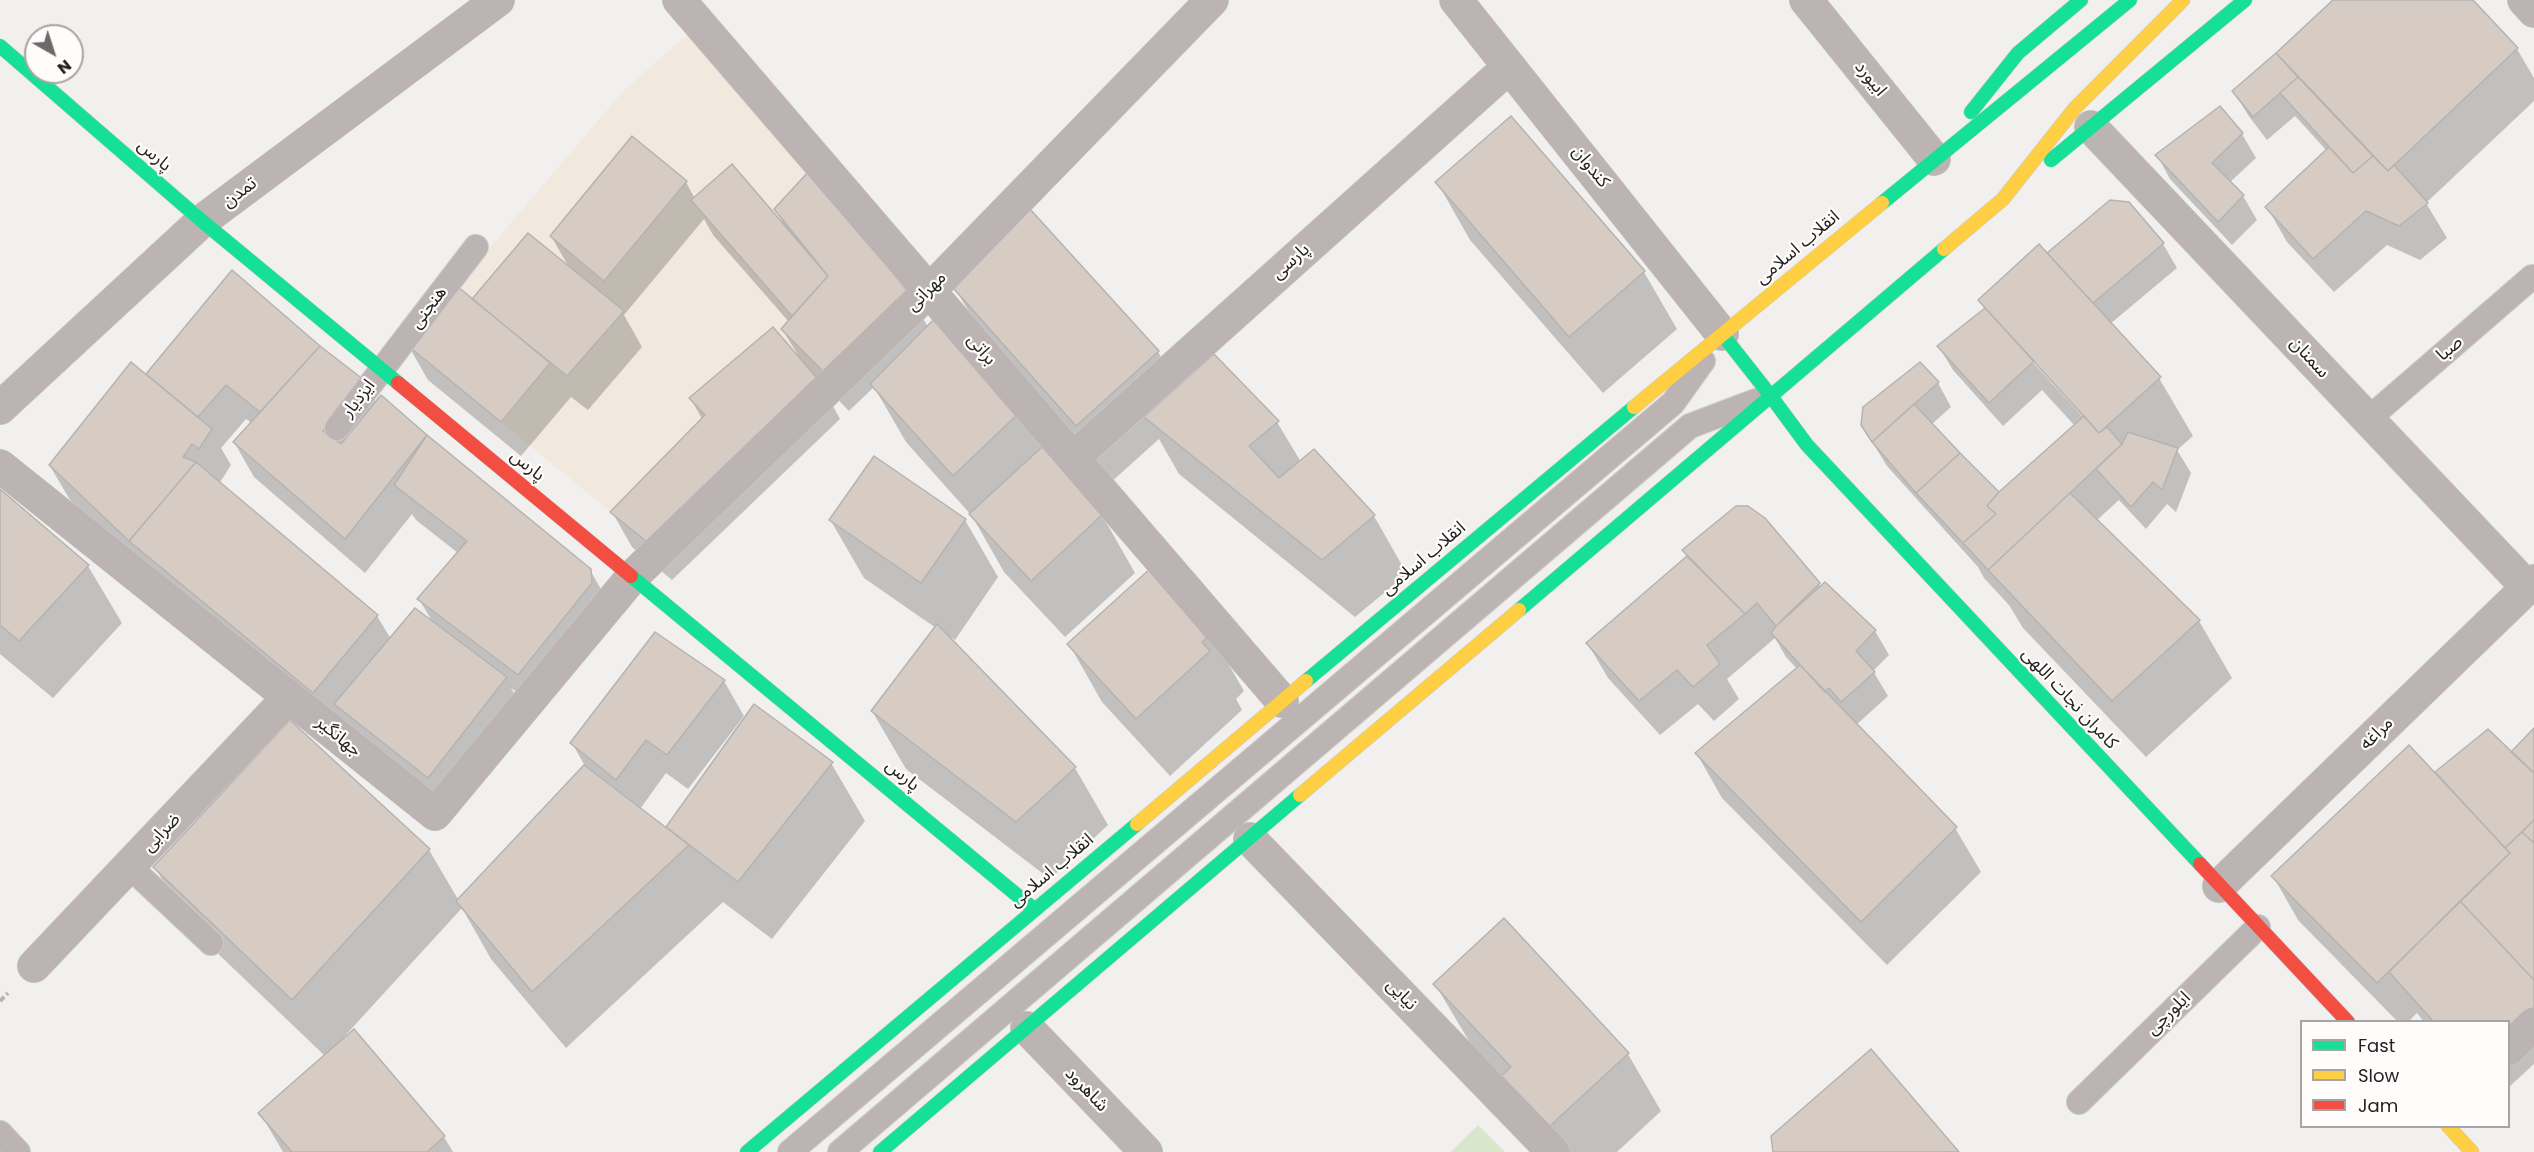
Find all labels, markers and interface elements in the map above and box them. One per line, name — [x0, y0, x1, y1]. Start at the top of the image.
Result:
north arrow — [24, 24, 84, 84]
text: N — [52, 54, 76, 80]
street label: ابیورد — [1849, 57, 1891, 101]
street label: پارس — [132, 135, 176, 177]
street label: کندوان — [1567, 142, 1613, 192]
street label: تمدن — [218, 173, 262, 213]
street label: انقلاب اسلامی — [1751, 207, 1845, 289]
street label: پارسی — [1267, 239, 1315, 285]
street label: مهرانی — [903, 268, 951, 316]
street label: هنجنی — [406, 283, 452, 333]
street label: براتی — [962, 330, 1000, 370]
street label: صبا — [2432, 332, 2468, 366]
street label: سمنان — [2285, 333, 2333, 383]
street label: ایزدیار — [338, 376, 380, 422]
street label: پارس — [505, 446, 549, 486]
street label: انقلاب اسلامی — [1377, 518, 1471, 600]
street label: کامران نجات اللهی — [2016, 644, 2122, 754]
street label: جهانگیر — [311, 712, 365, 762]
street label: مراغه — [2356, 713, 2398, 755]
street label: پارس — [880, 755, 924, 797]
street label: ضرابی — [139, 809, 185, 857]
street label: انقلاب اسلامی — [1005, 830, 1099, 912]
street label: نیایی — [1381, 975, 1421, 1015]
street label: ایلورچی — [2142, 988, 2196, 1040]
legend — [2300, 1020, 2510, 1128]
text: Fast — [2358, 1033, 2395, 1058]
street label: شاهرود — [1060, 1063, 1112, 1117]
text: Slow — [2358, 1063, 2399, 1088]
text: Jam — [2358, 1093, 2398, 1118]

